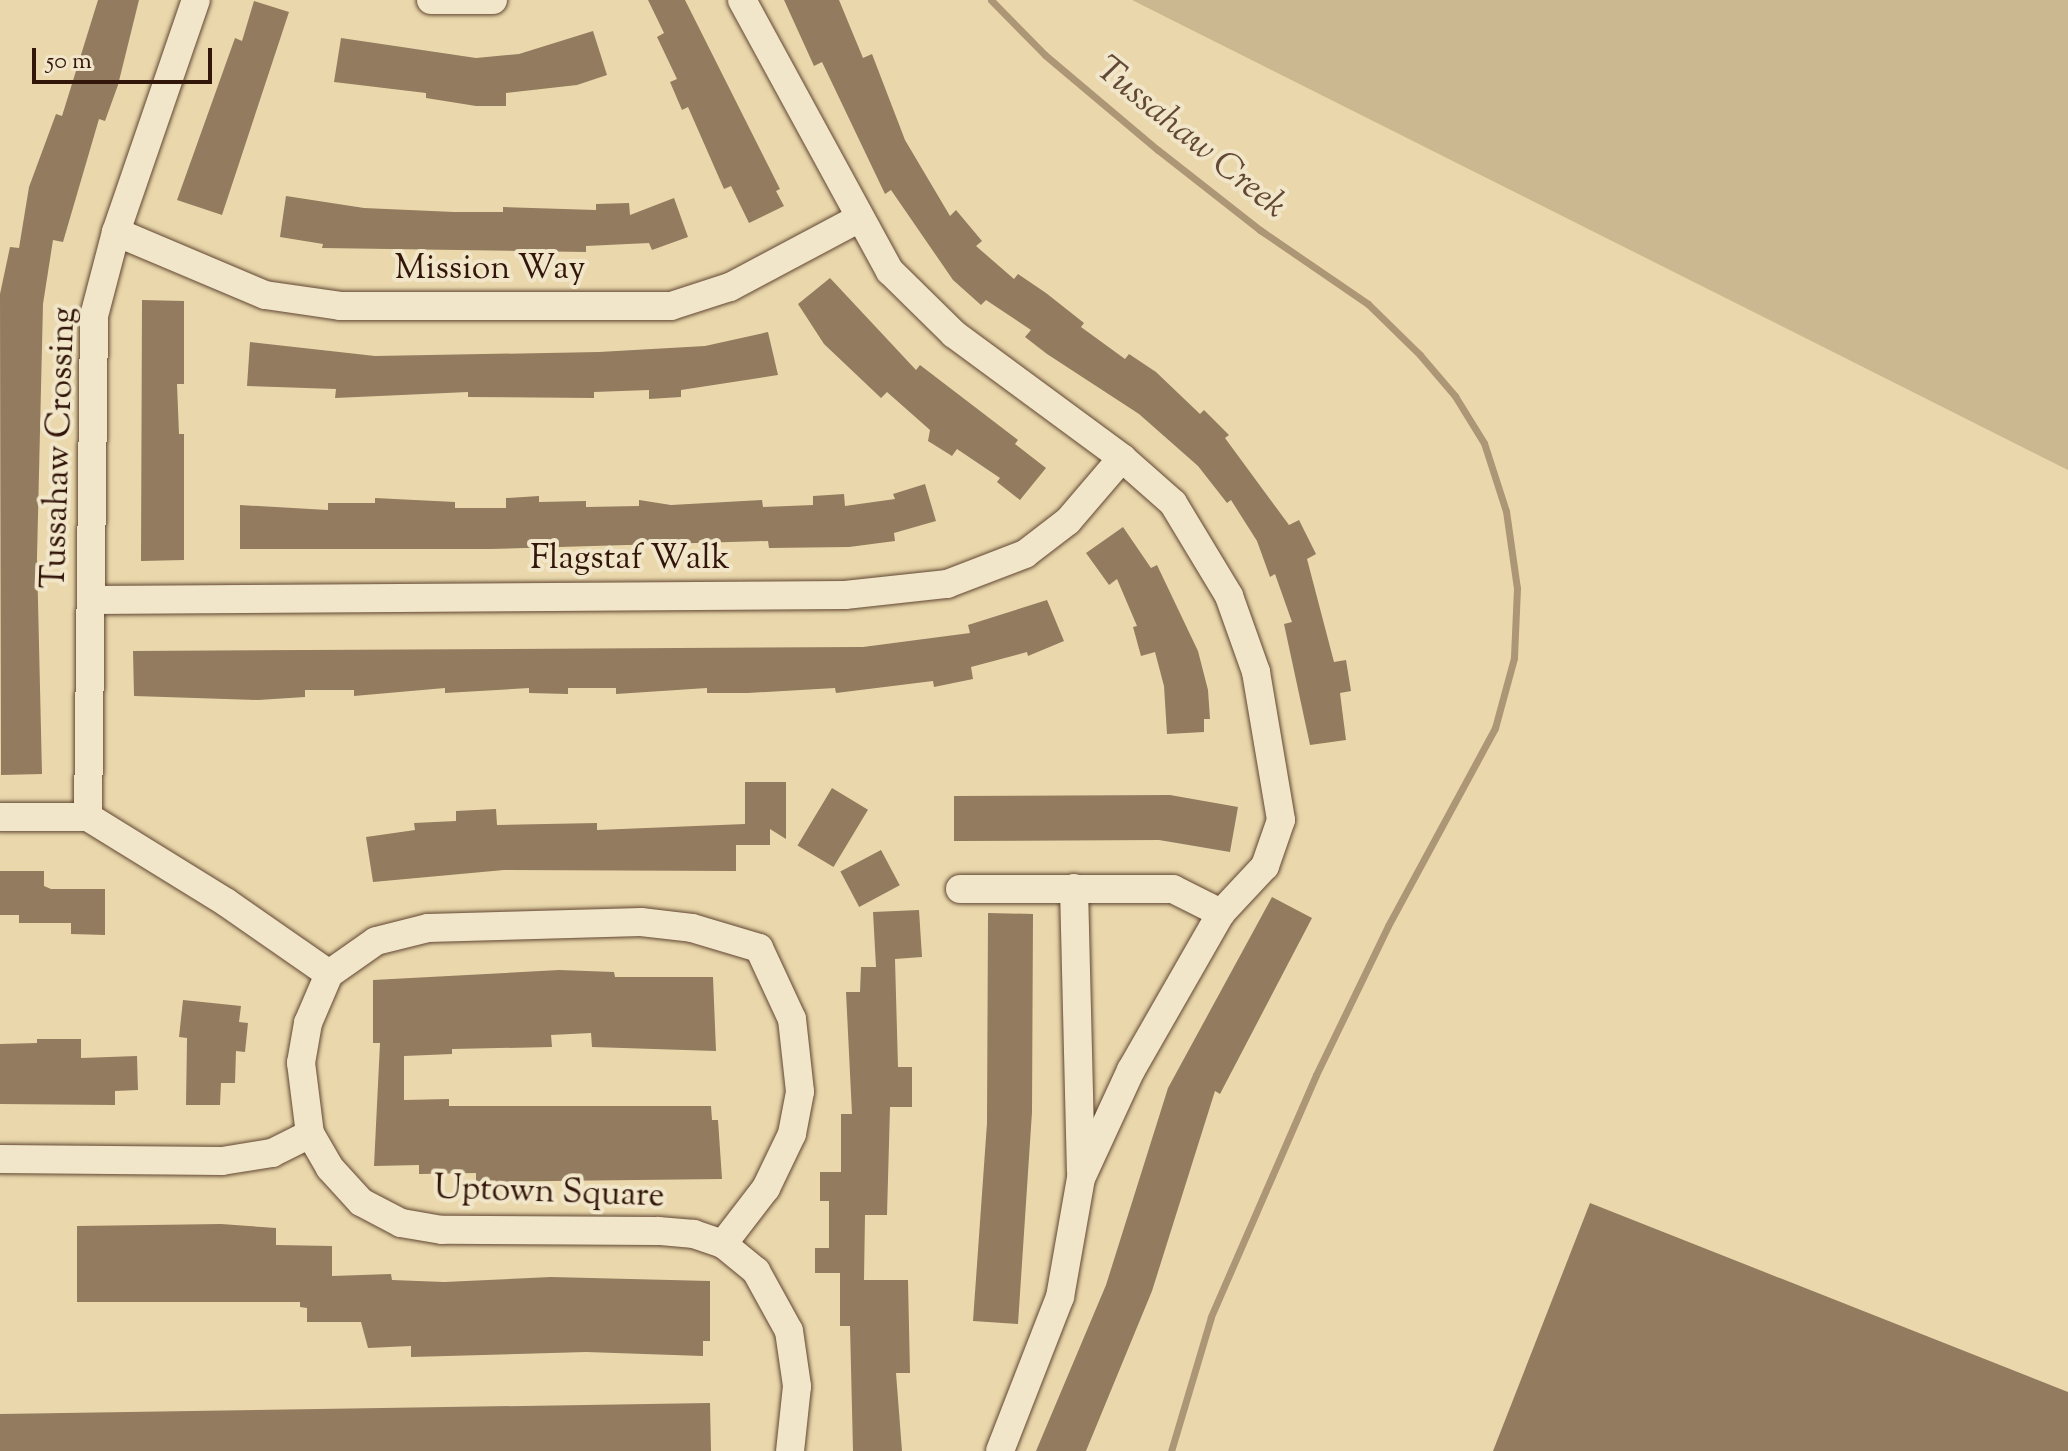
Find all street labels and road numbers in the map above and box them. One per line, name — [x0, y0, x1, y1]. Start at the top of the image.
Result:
street label: Mission Way — [395, 250, 585, 290]
street label: Tussahaw Crossing — [35, 307, 85, 589]
street label: Flagstaf Walk — [530, 540, 730, 580]
street label: Uptown Square — [433, 1169, 665, 1217]

